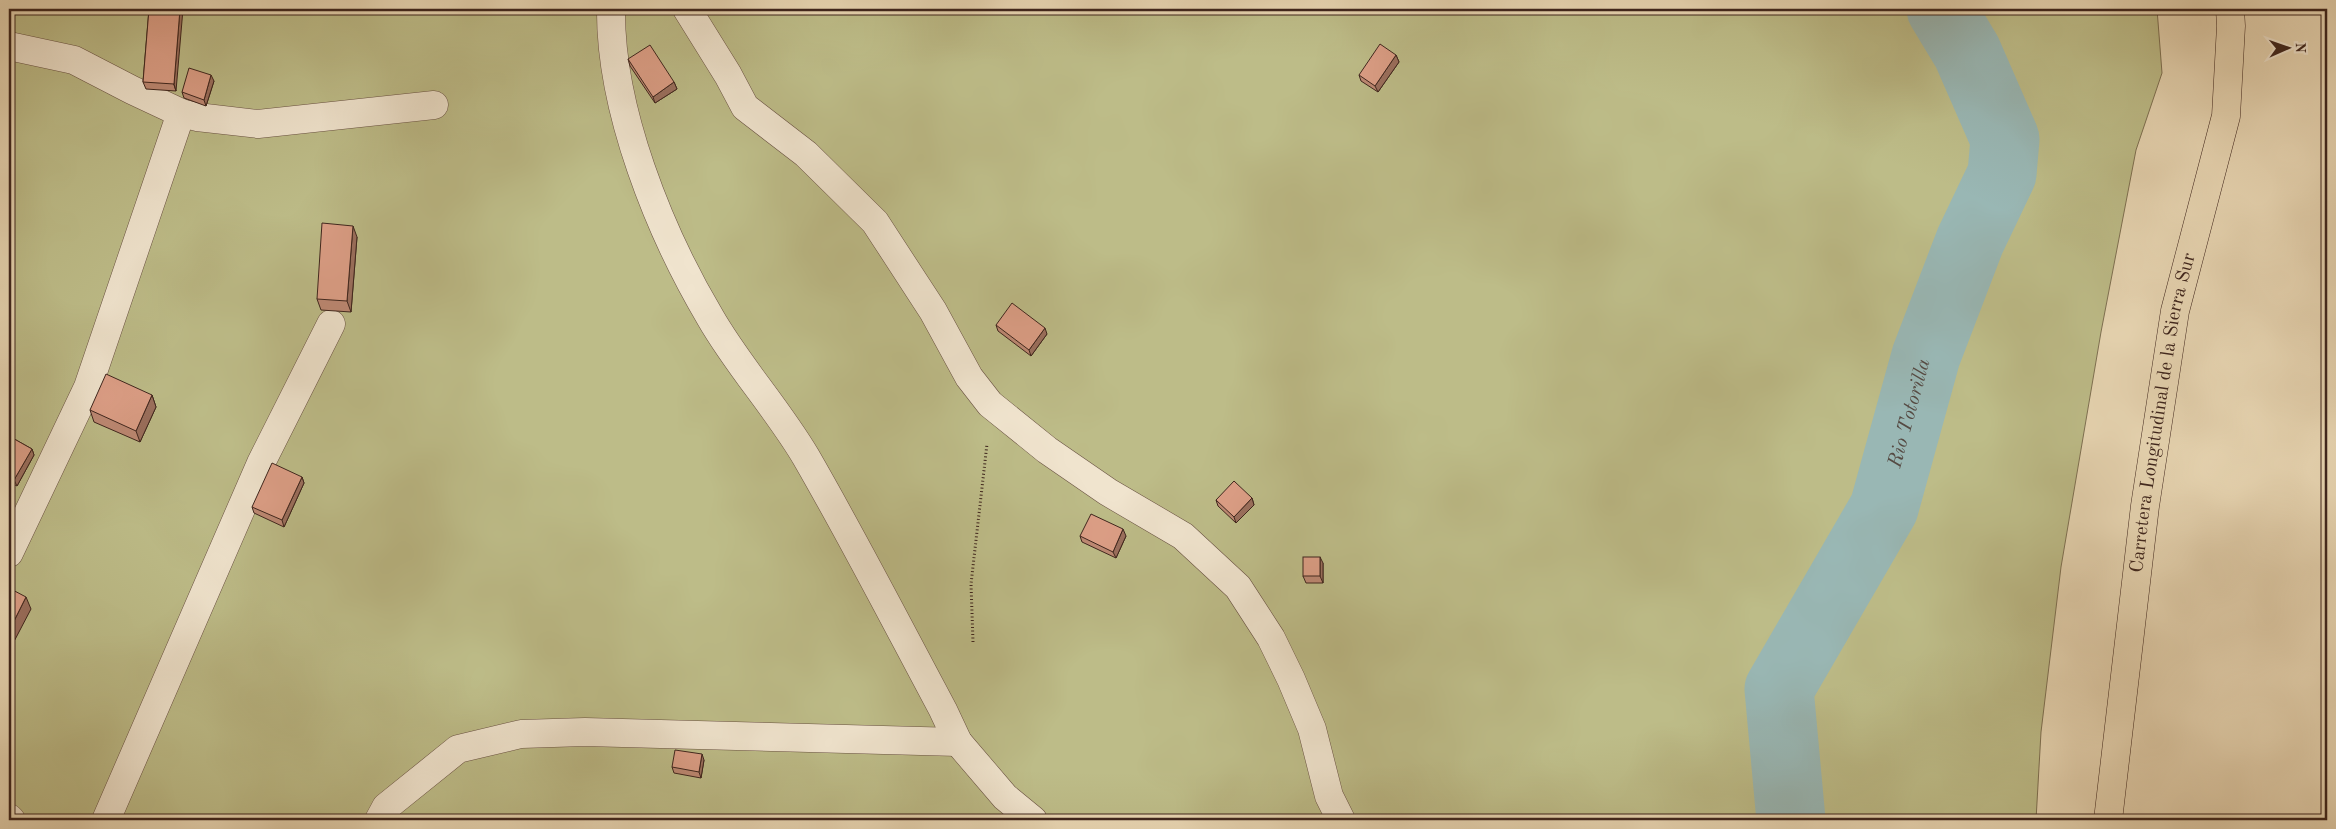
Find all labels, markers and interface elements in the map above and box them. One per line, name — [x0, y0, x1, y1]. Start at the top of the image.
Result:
north arrow — [2264, 22, 2314, 72]
text: N — [2293, 42, 2307, 53]
street label: Carretera Longitudinal de la Sierra Sur — [2128, 251, 2199, 574]
water label: Rio Totorilla — [1885, 356, 1935, 471]

